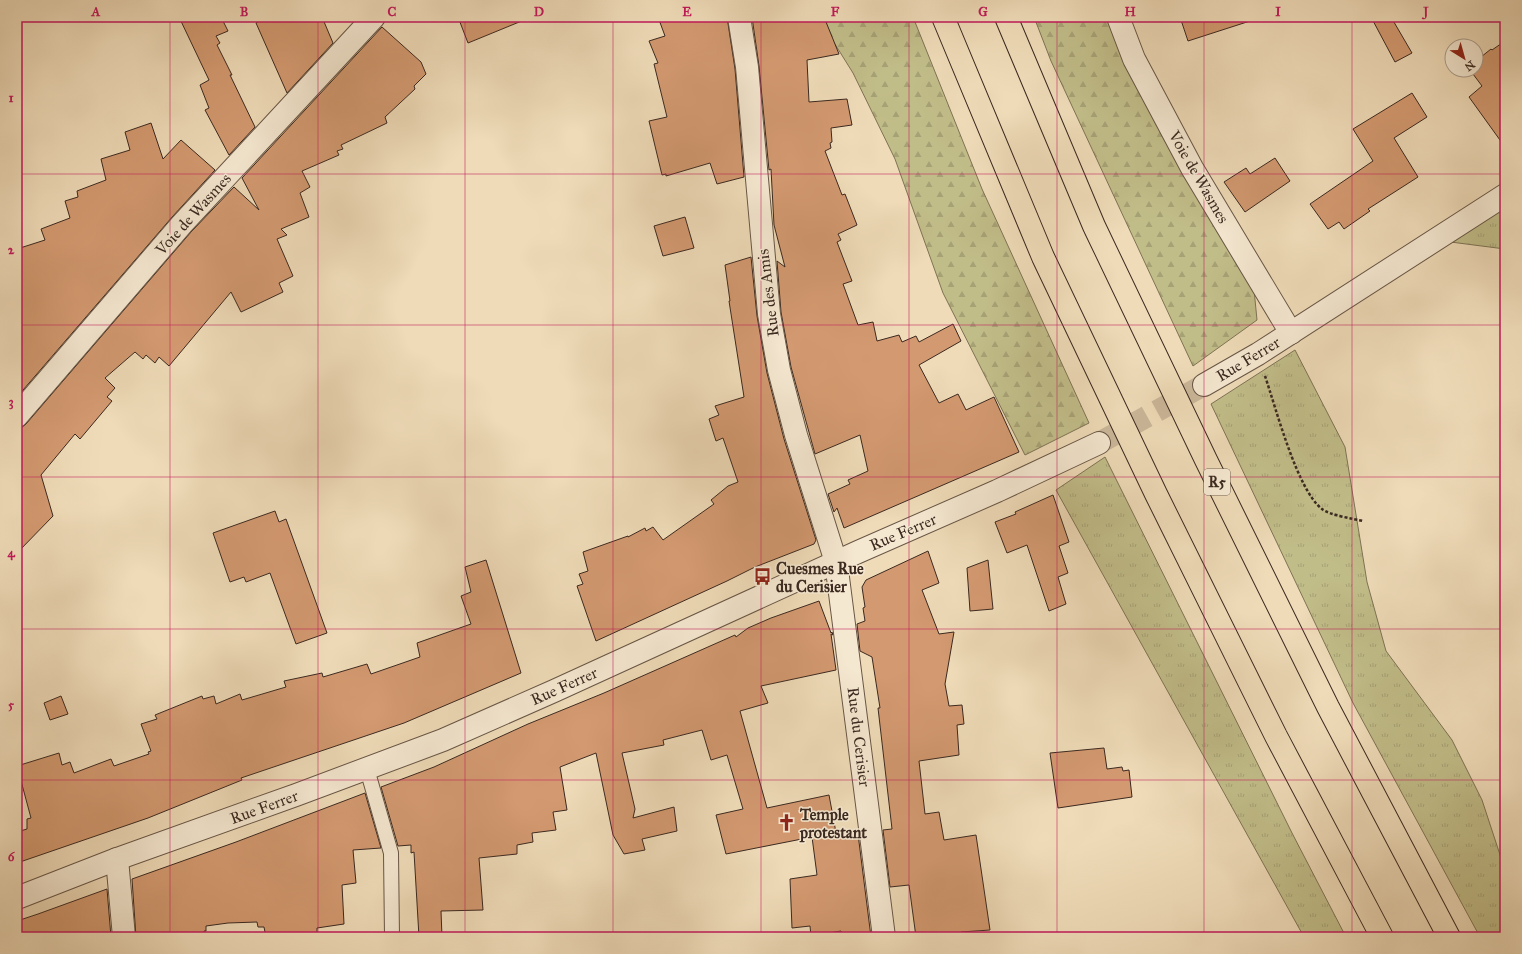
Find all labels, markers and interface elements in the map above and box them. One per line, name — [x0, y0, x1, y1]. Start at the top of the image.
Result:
text: A — [91, 4, 101, 20]
text: B — [240, 4, 249, 20]
text: C — [388, 4, 397, 20]
text: D — [534, 4, 544, 20]
text: E — [682, 4, 692, 20]
text: F — [831, 4, 840, 20]
text: G — [978, 4, 988, 20]
text: H — [1124, 4, 1136, 20]
text: I — [1275, 4, 1281, 20]
text: J — [1421, 4, 1429, 20]
north arrow — [1444, 38, 1484, 78]
text: N — [1462, 58, 1477, 74]
text: 1 — [8, 90, 14, 106]
street label: Voie de Wasmes — [1164, 126, 1233, 227]
street label: Voie de Wasmes — [151, 169, 235, 260]
text: 2 — [8, 242, 15, 258]
street label: Rue des Amis — [753, 248, 783, 338]
street label: Rue Ferrer — [1213, 333, 1283, 385]
text: 3 — [8, 394, 14, 410]
road number: R5 — [1204, 469, 1230, 495]
street label: Rue Ferrer — [867, 509, 939, 555]
text: 4 — [7, 545, 15, 561]
place label: Cuesmes Rue du Cerisier — [776, 559, 864, 596]
bus stop icon: Cuesmes Rue du Cerisier — [753, 567, 773, 587]
street label: Rue Ferrer — [528, 663, 600, 709]
street label: Rue du Cerisier — [843, 686, 875, 788]
text: 5 — [8, 697, 15, 713]
street label: Rue Ferrer — [227, 786, 301, 828]
place label: Temple protestant — [799, 805, 867, 843]
church icon: Temple protestant — [777, 813, 797, 833]
text: 6 — [8, 849, 16, 865]

